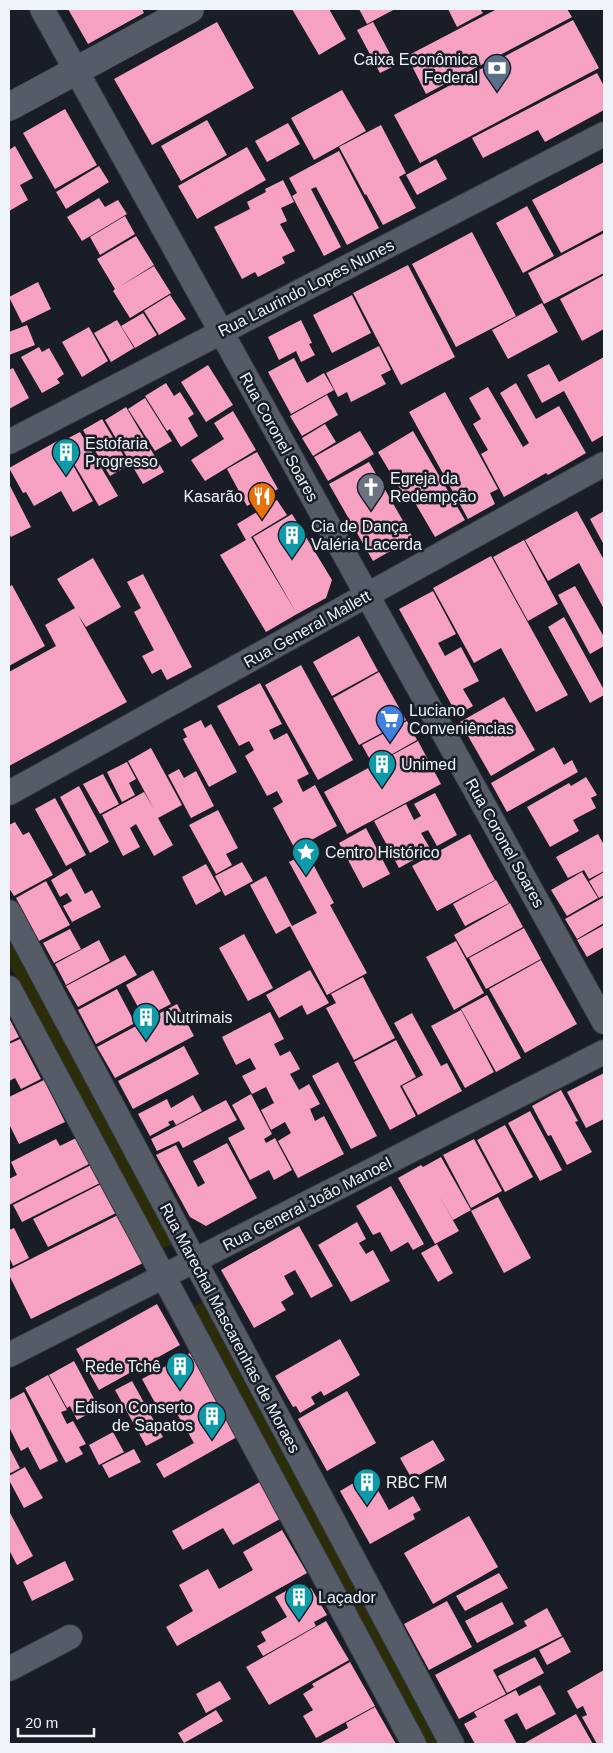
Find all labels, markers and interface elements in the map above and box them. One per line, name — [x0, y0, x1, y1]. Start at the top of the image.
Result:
place label: Caixa Econômica Federal — [354, 51, 478, 86]
bank icon: Caixa Econômica Federal — [482, 53, 512, 92]
street label: Rua Laurindo Lopes Nunes — [215, 236, 397, 340]
street label: Rua Coronel Soares — [236, 369, 322, 505]
place label: Estofaria Progresso — [85, 435, 158, 470]
building icon: Estofaria Progresso — [51, 437, 81, 476]
place label: Egreja da Redempção — [390, 470, 476, 505]
church icon: Egreja da Redempção — [356, 472, 386, 511]
restaurant icon: Kasarão — [247, 481, 277, 520]
place label: Kasarão — [183, 488, 243, 505]
place label: Cia de Dança Valéria Lacerda — [311, 518, 422, 553]
building icon: Cia de Dança Valéria Lacerda — [277, 520, 307, 559]
street label: Rua General Mallett — [241, 587, 374, 671]
place label: Luciano Conveniências — [409, 702, 514, 737]
supermarket icon: Luciano Conveniências — [375, 704, 405, 743]
building icon: Unimed — [367, 749, 397, 788]
place label: Unimed — [401, 756, 456, 773]
street label: Rua Coronel Soares — [462, 775, 548, 911]
place icon: Centro Histórico — [291, 837, 321, 876]
place label: Centro Histórico — [325, 844, 440, 861]
building icon: Nutrimais — [131, 1002, 161, 1041]
place label: Nutrimais — [165, 1009, 233, 1026]
street label: Rua General João Manoel — [220, 1154, 394, 1254]
street label: Rua Marechal Mascarenhas de Moraes — [157, 1200, 303, 1456]
building icon: Rede Tchê — [165, 1351, 195, 1390]
place label: Rede Tchê — [85, 1358, 161, 1375]
place label: Edison Conserto de Sapatos — [75, 1399, 193, 1434]
building icon: Edison Conserto de Sapatos — [197, 1401, 227, 1440]
building icon: RBC FM — [352, 1467, 382, 1506]
place label: RBC FM — [386, 1474, 447, 1491]
building icon: Laçador — [284, 1582, 314, 1621]
place label: Laçador — [318, 1589, 376, 1606]
scale bar — [18, 1706, 94, 1738]
text: 20 m — [25, 1714, 58, 1731]

